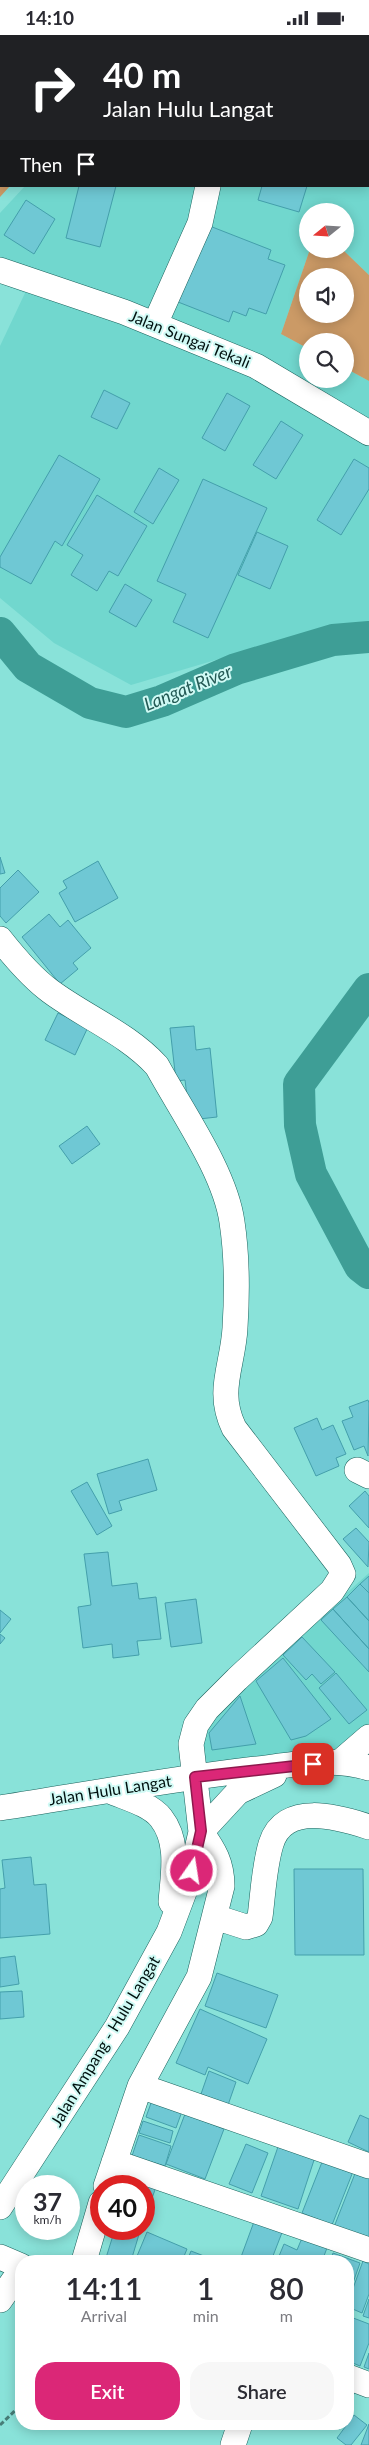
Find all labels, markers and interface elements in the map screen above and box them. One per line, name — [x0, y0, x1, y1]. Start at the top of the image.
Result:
text: 14:10 — [25, 6, 74, 29]
text: 40 m — [103, 53, 181, 95]
icon: right — [20, 55, 85, 120]
text: Jalan Hulu Langat — [103, 95, 273, 122]
icon: arrive — [72, 150, 100, 178]
text: Then — [20, 153, 62, 176]
north arrow — [299, 203, 354, 257]
map controls — [299, 203, 354, 388]
button: sound — [299, 268, 354, 323]
street label: Jalan Sungai Tekali — [127, 306, 253, 371]
button: search — [299, 333, 354, 388]
water label: Langat River — [140, 659, 236, 715]
pin — [292, 1743, 334, 1785]
icon: arrive — [299, 1750, 327, 1778]
street label: Jalan Hulu Langat — [47, 1770, 173, 1809]
position arrow — [165, 1844, 217, 1896]
street label: Jalan Ampang - Hulu Langat — [46, 1952, 163, 2129]
speed limit sign: 40 — [90, 2175, 155, 2240]
text: 37 — [33, 2186, 62, 2216]
text: km/h — [33, 2212, 62, 2227]
text: 14:11 — [65, 2270, 142, 2306]
text: 1 — [197, 2270, 214, 2306]
text: 80 — [269, 2270, 304, 2306]
text: Arrival — [81, 2306, 127, 2325]
text: min — [193, 2306, 219, 2325]
text: m — [280, 2306, 293, 2325]
button: Exit — [35, 2362, 180, 2420]
button: Share — [190, 2362, 334, 2420]

